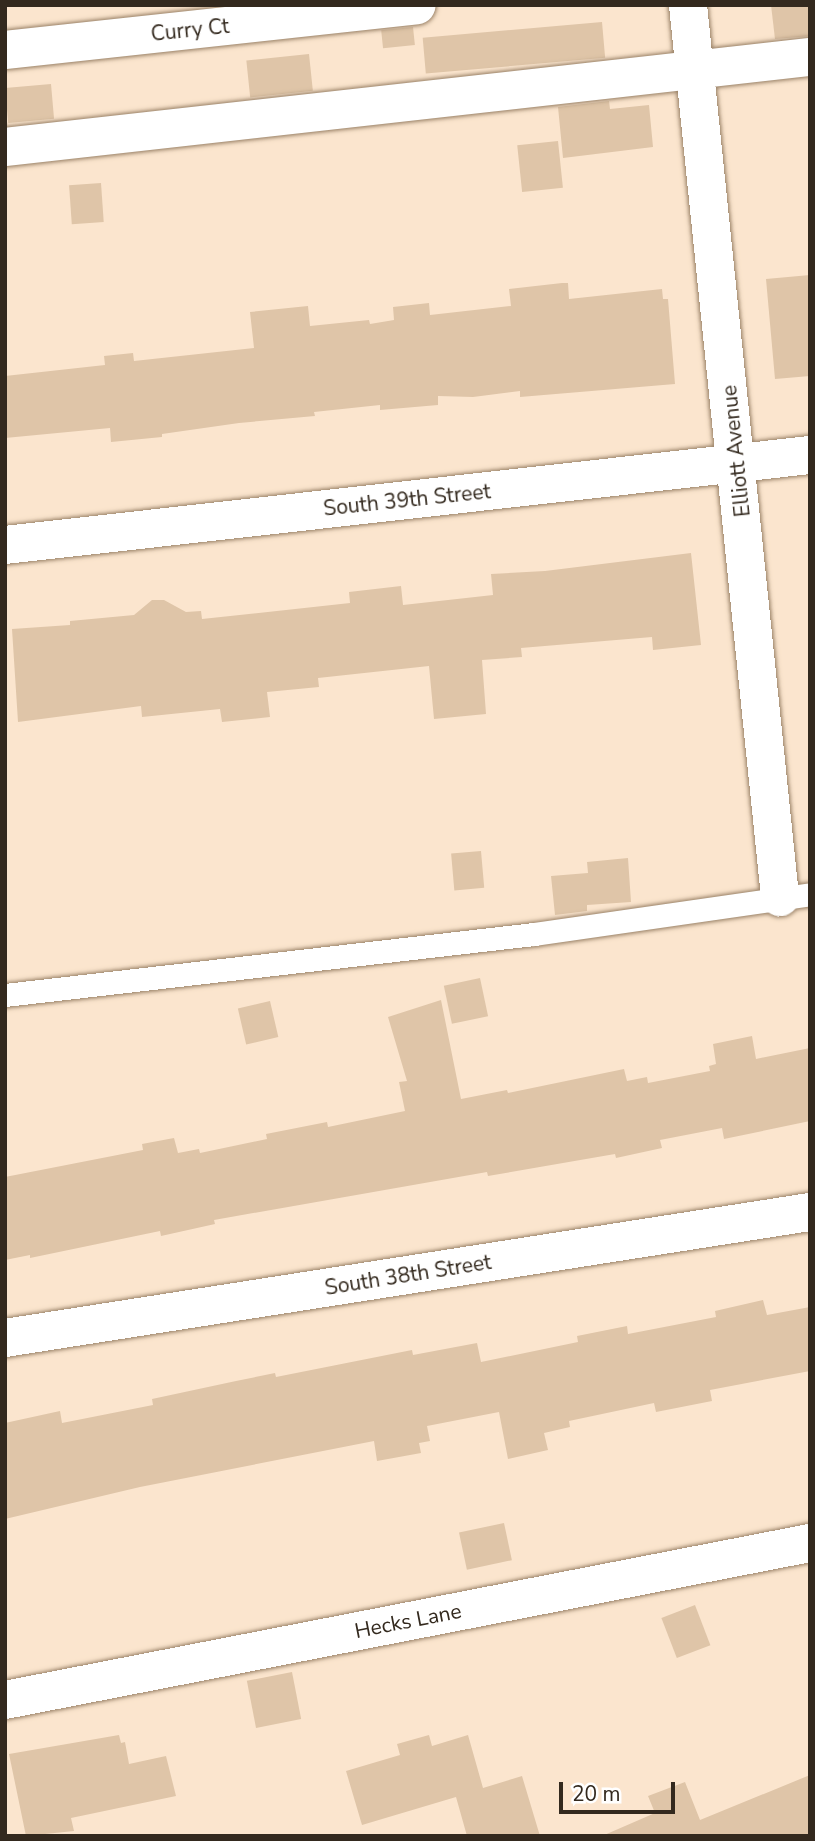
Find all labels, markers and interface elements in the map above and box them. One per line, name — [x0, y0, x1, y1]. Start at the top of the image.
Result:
street label: Curry Ct — [150, 13, 230, 47]
street label: Elliott Avenue — [717, 384, 755, 518]
street label: South 39th Street — [322, 479, 492, 521]
street label: South 38th Street — [323, 1249, 493, 1301]
street label: Hecks Lane — [352, 1598, 464, 1644]
scale bar — [563, 1768, 678, 1812]
text: 20 m — [572, 1780, 621, 1808]

